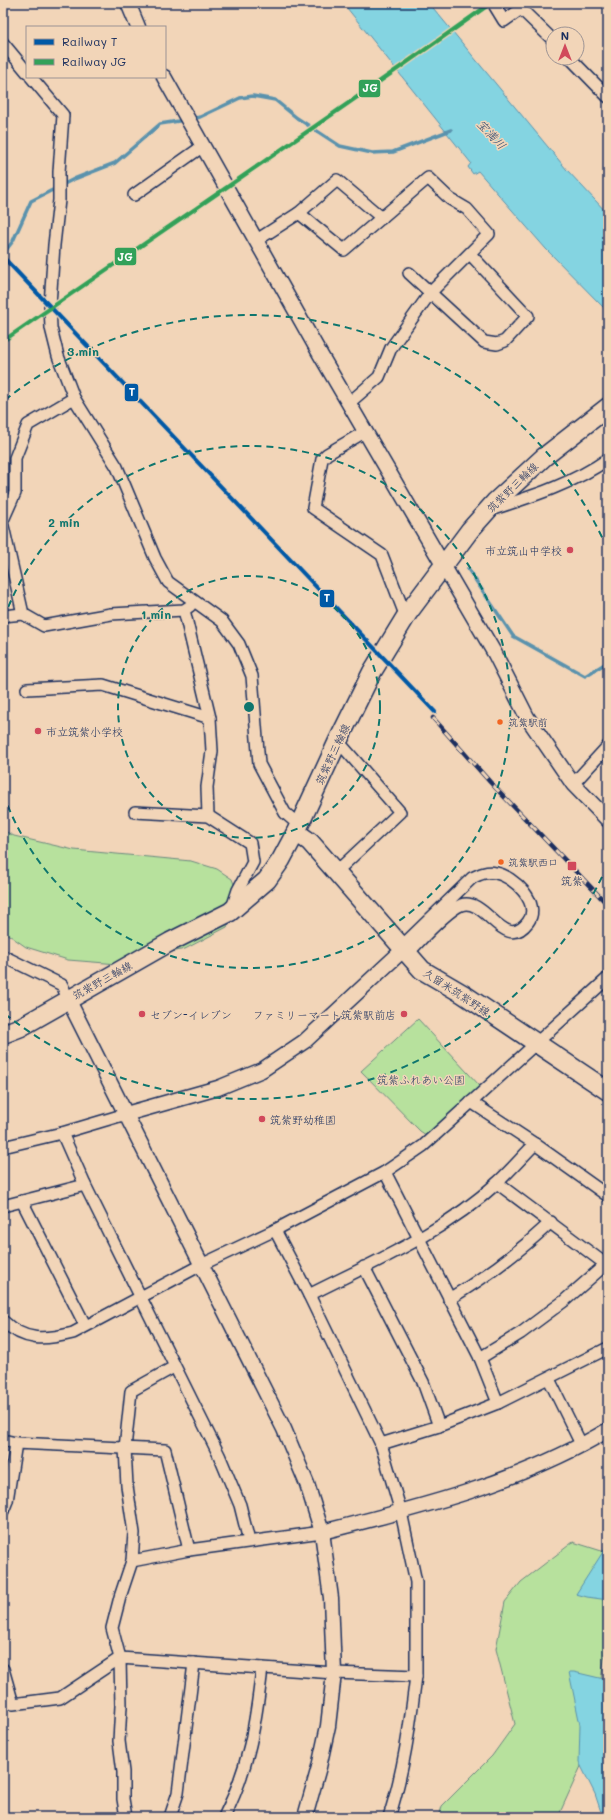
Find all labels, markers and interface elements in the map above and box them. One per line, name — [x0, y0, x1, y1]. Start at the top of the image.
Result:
legend — [26, 26, 166, 78]
north arrow — [545, 26, 585, 66]
text: N — [561, 28, 569, 43]
text: Railway T — [62, 33, 118, 49]
text: Railway JG — [62, 53, 126, 69]
line badge: JG — [358, 79, 381, 98]
text: JG — [362, 80, 378, 95]
water label: 宝満川 — [474, 115, 510, 153]
line badge: JG — [114, 247, 137, 266]
text: JG — [117, 249, 133, 264]
text: 3 min — [67, 343, 99, 359]
line badge: T — [124, 383, 139, 402]
text: T — [129, 384, 136, 399]
street label: 筑紫野三輪線 — [483, 459, 541, 515]
text: 2 min — [48, 514, 80, 530]
place label: 市立筑山中学校 — [485, 543, 562, 558]
marker: 市立筑山中学校 — [565, 545, 575, 555]
line badge: T — [319, 589, 335, 608]
text: T — [324, 590, 331, 605]
text: 1 min — [141, 606, 171, 622]
centre of rings — [242, 700, 256, 714]
place label: 筑紫駅前 — [508, 715, 548, 729]
marker: 筑紫駅前 — [495, 717, 505, 727]
street label: 筑紫野三輪線 — [311, 721, 353, 787]
place label: 市立筑紫小学校 — [46, 724, 123, 739]
marker: 市立筑紫小学校 — [33, 726, 43, 736]
place label: 筑紫駅西口 — [508, 855, 558, 869]
marker: 筑紫駅西口 — [496, 857, 506, 867]
marker: 筑紫 — [566, 860, 578, 872]
place label: 筑紫 — [561, 873, 583, 888]
street label: 筑紫野三輪線 — [70, 957, 134, 1003]
street label: 久留米筑紫野線 — [421, 965, 493, 1019]
place label: セブン-イレブン — [150, 1007, 232, 1022]
place label: ファミリーマート筑紫駅前店 — [253, 1007, 396, 1022]
marker: セブン-イレブン — [137, 1009, 147, 1019]
marker: ファミリーマート筑紫駅前店 — [399, 1009, 409, 1019]
park label: 筑紫ふれあい公園 — [377, 1072, 465, 1087]
place label: 筑紫野幼稚園 — [270, 1112, 336, 1127]
marker: 筑紫野幼稚園 — [257, 1114, 267, 1124]

